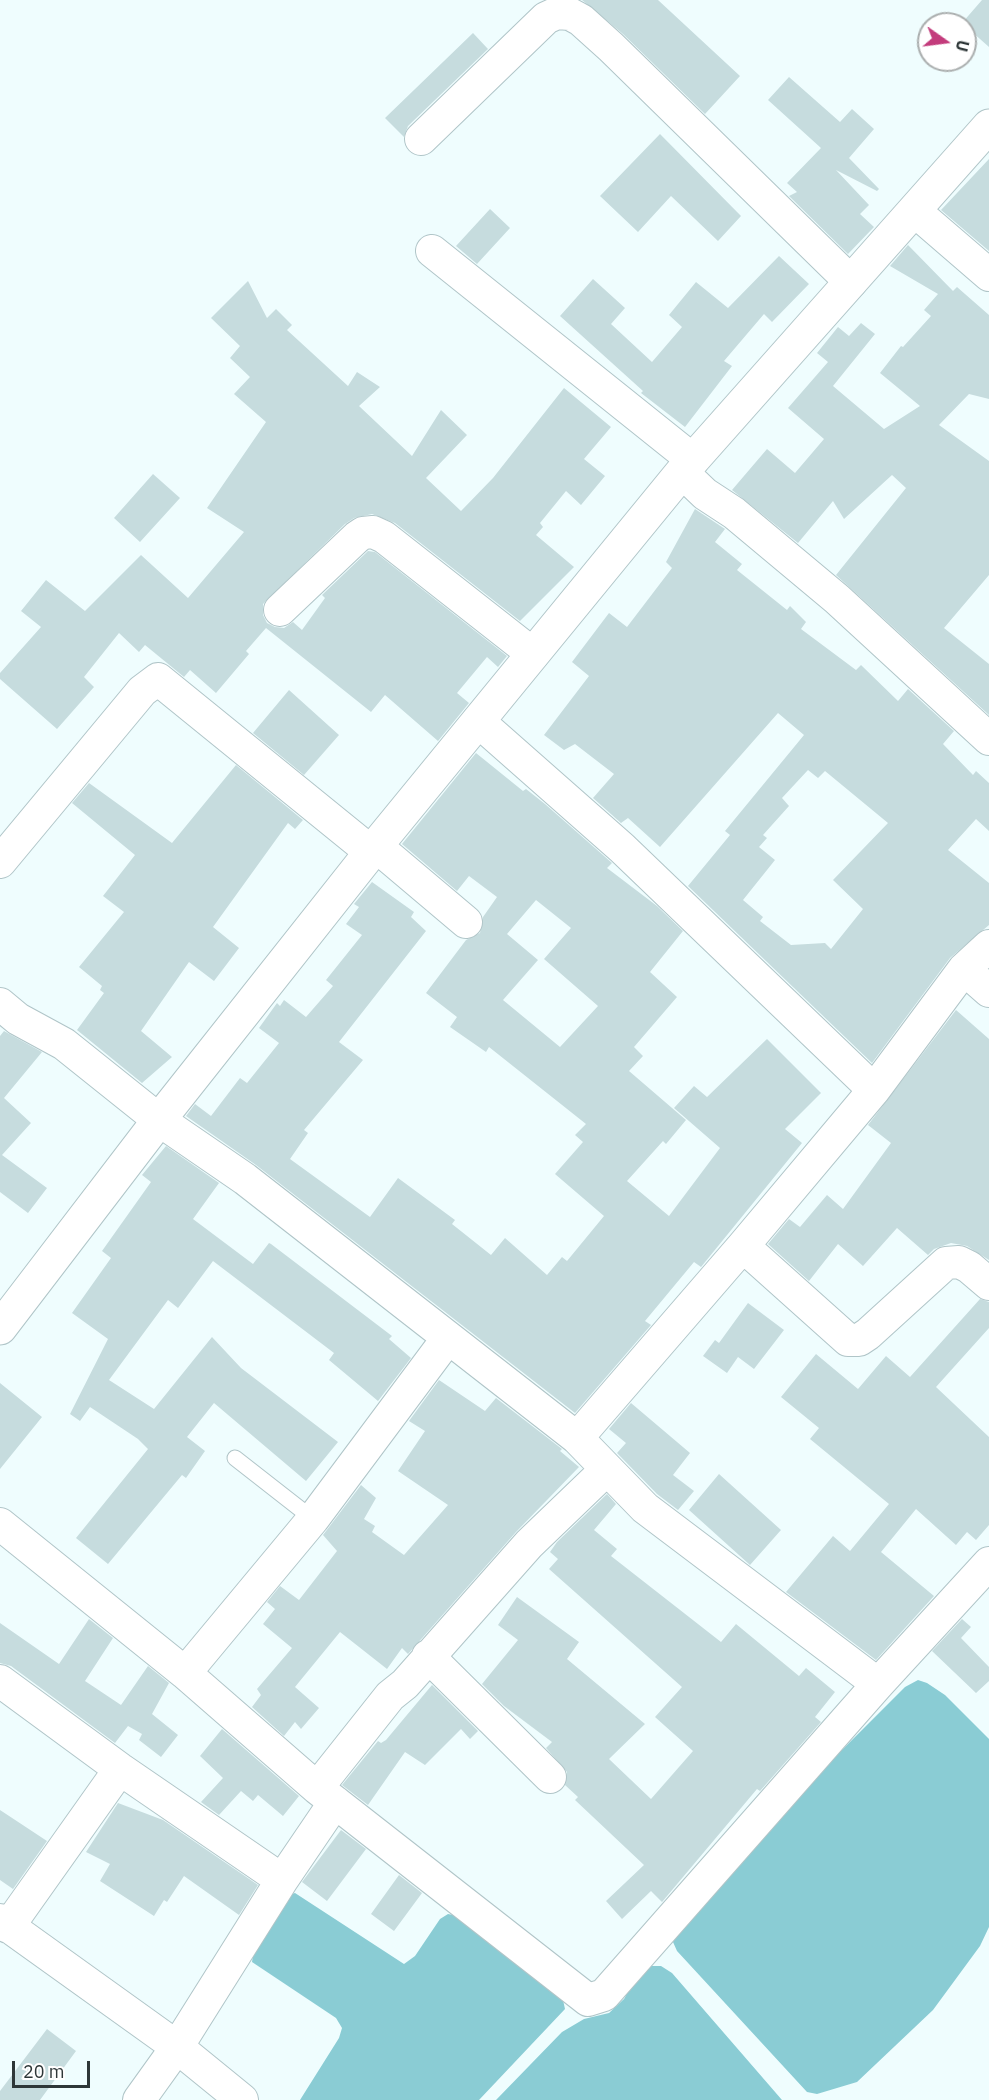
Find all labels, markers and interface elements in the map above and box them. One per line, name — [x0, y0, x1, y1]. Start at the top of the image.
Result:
north arrow — [917, 12, 977, 72]
text: U — [951, 38, 974, 54]
scale bar — [15, 2049, 93, 2087]
text: 20 m — [23, 2060, 65, 2083]

